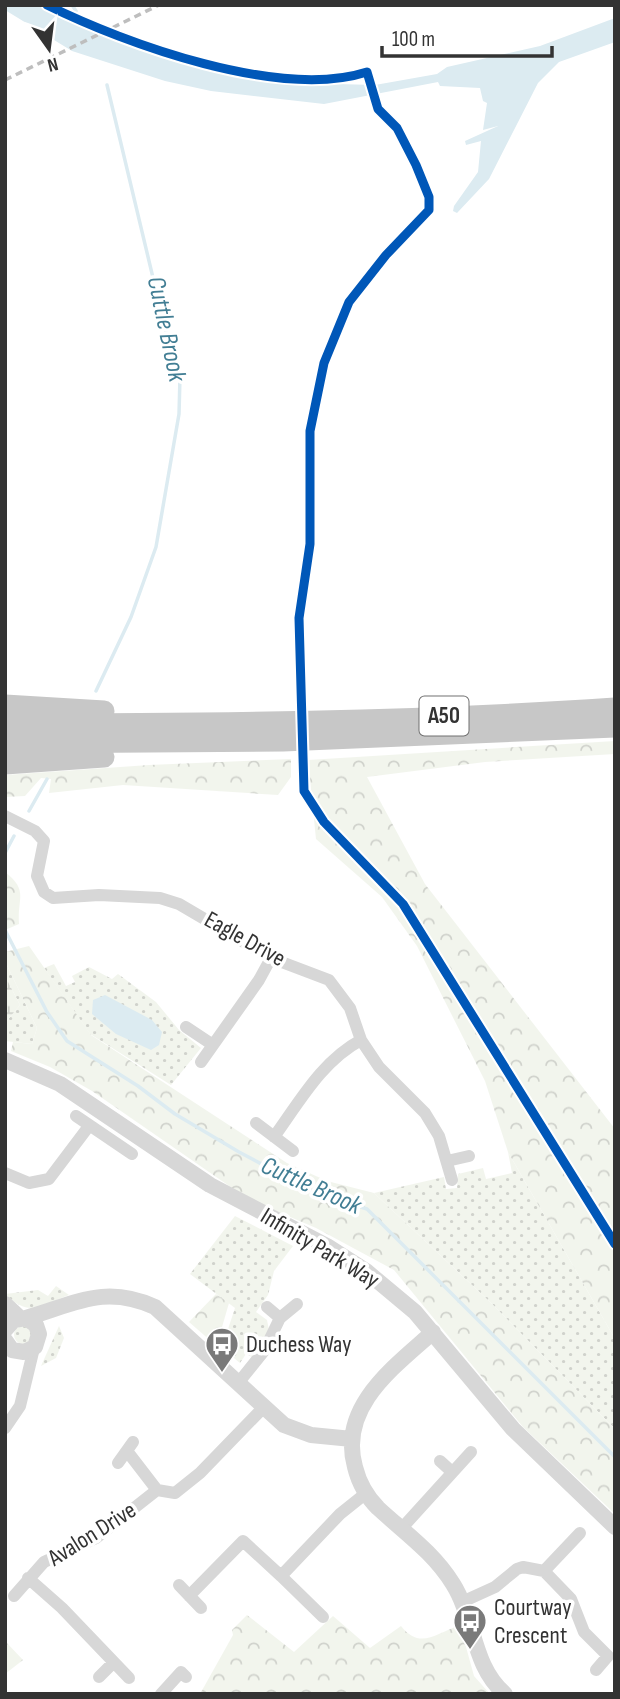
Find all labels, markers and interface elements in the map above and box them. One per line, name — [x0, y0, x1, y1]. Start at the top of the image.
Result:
north arrow — [14, 14, 84, 84]
scale bar — [382, 14, 552, 58]
text: 100 m — [392, 27, 435, 52]
text: N — [45, 52, 60, 76]
water label: Cuttle Brook — [140, 274, 192, 386]
road number: A50 — [420, 696, 468, 736]
street label: Eagle Drive — [199, 905, 291, 973]
water label: Cuttle Brook — [256, 1150, 367, 1222]
street label: Infinity Park Way — [256, 1201, 384, 1295]
bus stop icon: Duchess Way — [203, 1325, 241, 1374]
place label: Duchess Way — [246, 1330, 351, 1359]
street label: Avalon Drive — [42, 1496, 141, 1573]
place label: Courtway Crescent — [494, 1593, 571, 1650]
bus stop icon: Courtway Crescent — [451, 1602, 489, 1651]

